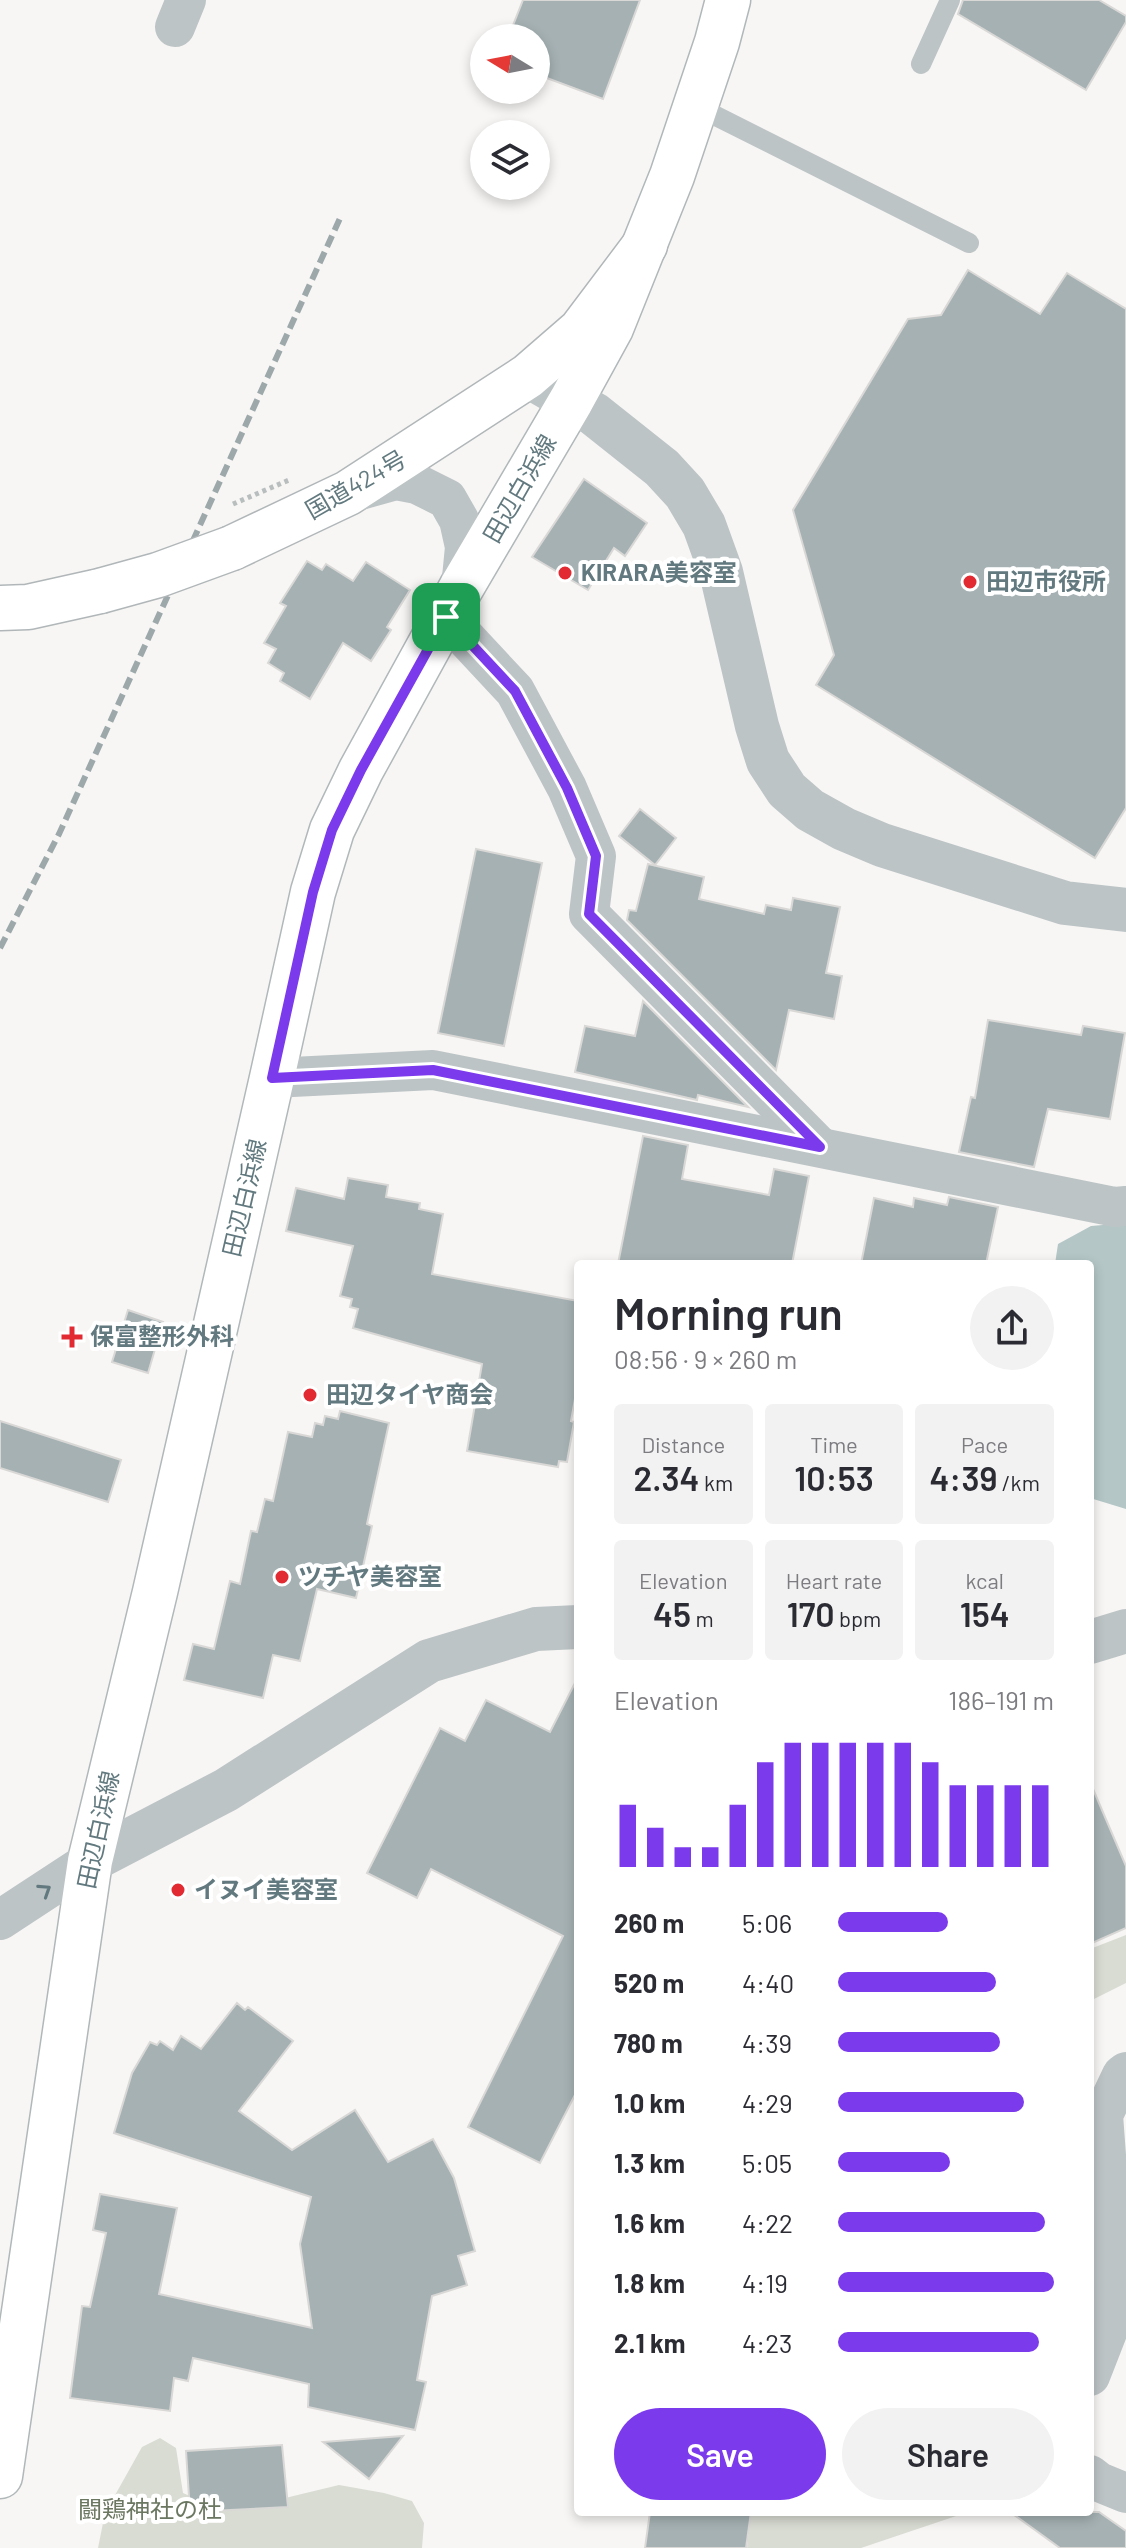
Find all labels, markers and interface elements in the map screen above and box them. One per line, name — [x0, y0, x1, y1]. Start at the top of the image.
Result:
north arrow — [470, 24, 550, 104]
map controls — [470, 24, 550, 200]
button: layers — [470, 120, 550, 200]
street label: 田辺白浜線 — [476, 429, 561, 547]
street label: 国道424号 — [300, 443, 411, 524]
place label: KIRARA美容室 — [581, 557, 737, 586]
marker: KIRARA美容室 — [556, 564, 574, 582]
place label: 田辺市役所 — [986, 566, 1106, 595]
marker: 田辺市役所 — [961, 573, 979, 591]
pin — [412, 583, 480, 651]
icon: arrive — [424, 595, 468, 639]
street label: 田辺白浜線 — [216, 1136, 271, 1259]
text: Morning run — [614, 1286, 843, 1339]
button: share — [970, 1286, 1054, 1370]
place label: 保富整形外科 — [90, 1321, 234, 1350]
marker: 保富整形外科 — [61, 1326, 83, 1348]
text: 08:56 · 9 × 260 m — [614, 1343, 797, 1374]
place label: 田辺タイヤ商会 — [326, 1379, 493, 1408]
marker: 田辺タイヤ商会 — [301, 1386, 319, 1404]
text: Distance — [641, 1431, 725, 1457]
text: Time — [810, 1431, 858, 1457]
text: Pace — [961, 1431, 1008, 1457]
text: 2.34 — [634, 1457, 700, 1498]
text: 10:53 — [794, 1457, 874, 1498]
text: 4:39 — [929, 1457, 997, 1498]
text: km — [700, 1469, 733, 1495]
text: /km — [997, 1469, 1040, 1495]
place label: ツチヤ美容室 — [298, 1561, 442, 1590]
text: Elevation — [639, 1567, 728, 1593]
text: Heart rate — [786, 1567, 882, 1593]
text: kcal — [965, 1567, 1004, 1593]
marker: ツチヤ美容室 — [273, 1568, 291, 1586]
text: 45 — [653, 1593, 691, 1634]
text: 170 — [787, 1593, 835, 1634]
text: 154 — [960, 1593, 1010, 1634]
text: m — [691, 1605, 714, 1631]
text: bpm — [835, 1605, 881, 1631]
text: Elevation — [614, 1684, 719, 1715]
text: 186–191 m — [948, 1684, 1054, 1715]
street label: 田辺白浜線 — [71, 1768, 124, 1891]
place label: イヌイ美容室 — [194, 1874, 338, 1903]
marker: イヌイ美容室 — [169, 1881, 187, 1899]
one-way arrow — [36, 1885, 51, 1900]
text: 260 m — [614, 1907, 684, 1938]
text: 5:06 — [742, 1907, 792, 1938]
text: 520 m — [614, 1967, 684, 1998]
text: 4:40 — [742, 1967, 794, 1998]
text: 780 m — [614, 2027, 683, 2058]
text: 4:39 — [742, 2027, 792, 2058]
text: 1.0 km — [614, 2087, 685, 2118]
text: 4:29 — [742, 2087, 793, 2118]
text: 1.3 km — [614, 2147, 685, 2178]
text: 5:05 — [742, 2147, 792, 2178]
text: 1.6 km — [614, 2207, 685, 2238]
text: 4:22 — [742, 2207, 793, 2238]
text: 1.8 km — [614, 2267, 685, 2298]
text: 4:19 — [742, 2267, 788, 2298]
text: 2.1 km — [614, 2327, 686, 2358]
text: 4:23 — [742, 2327, 792, 2358]
button: Save — [614, 2408, 826, 2500]
button: Share — [842, 2408, 1054, 2500]
park label: 闘鶏神社の杜 — [78, 2494, 222, 2523]

